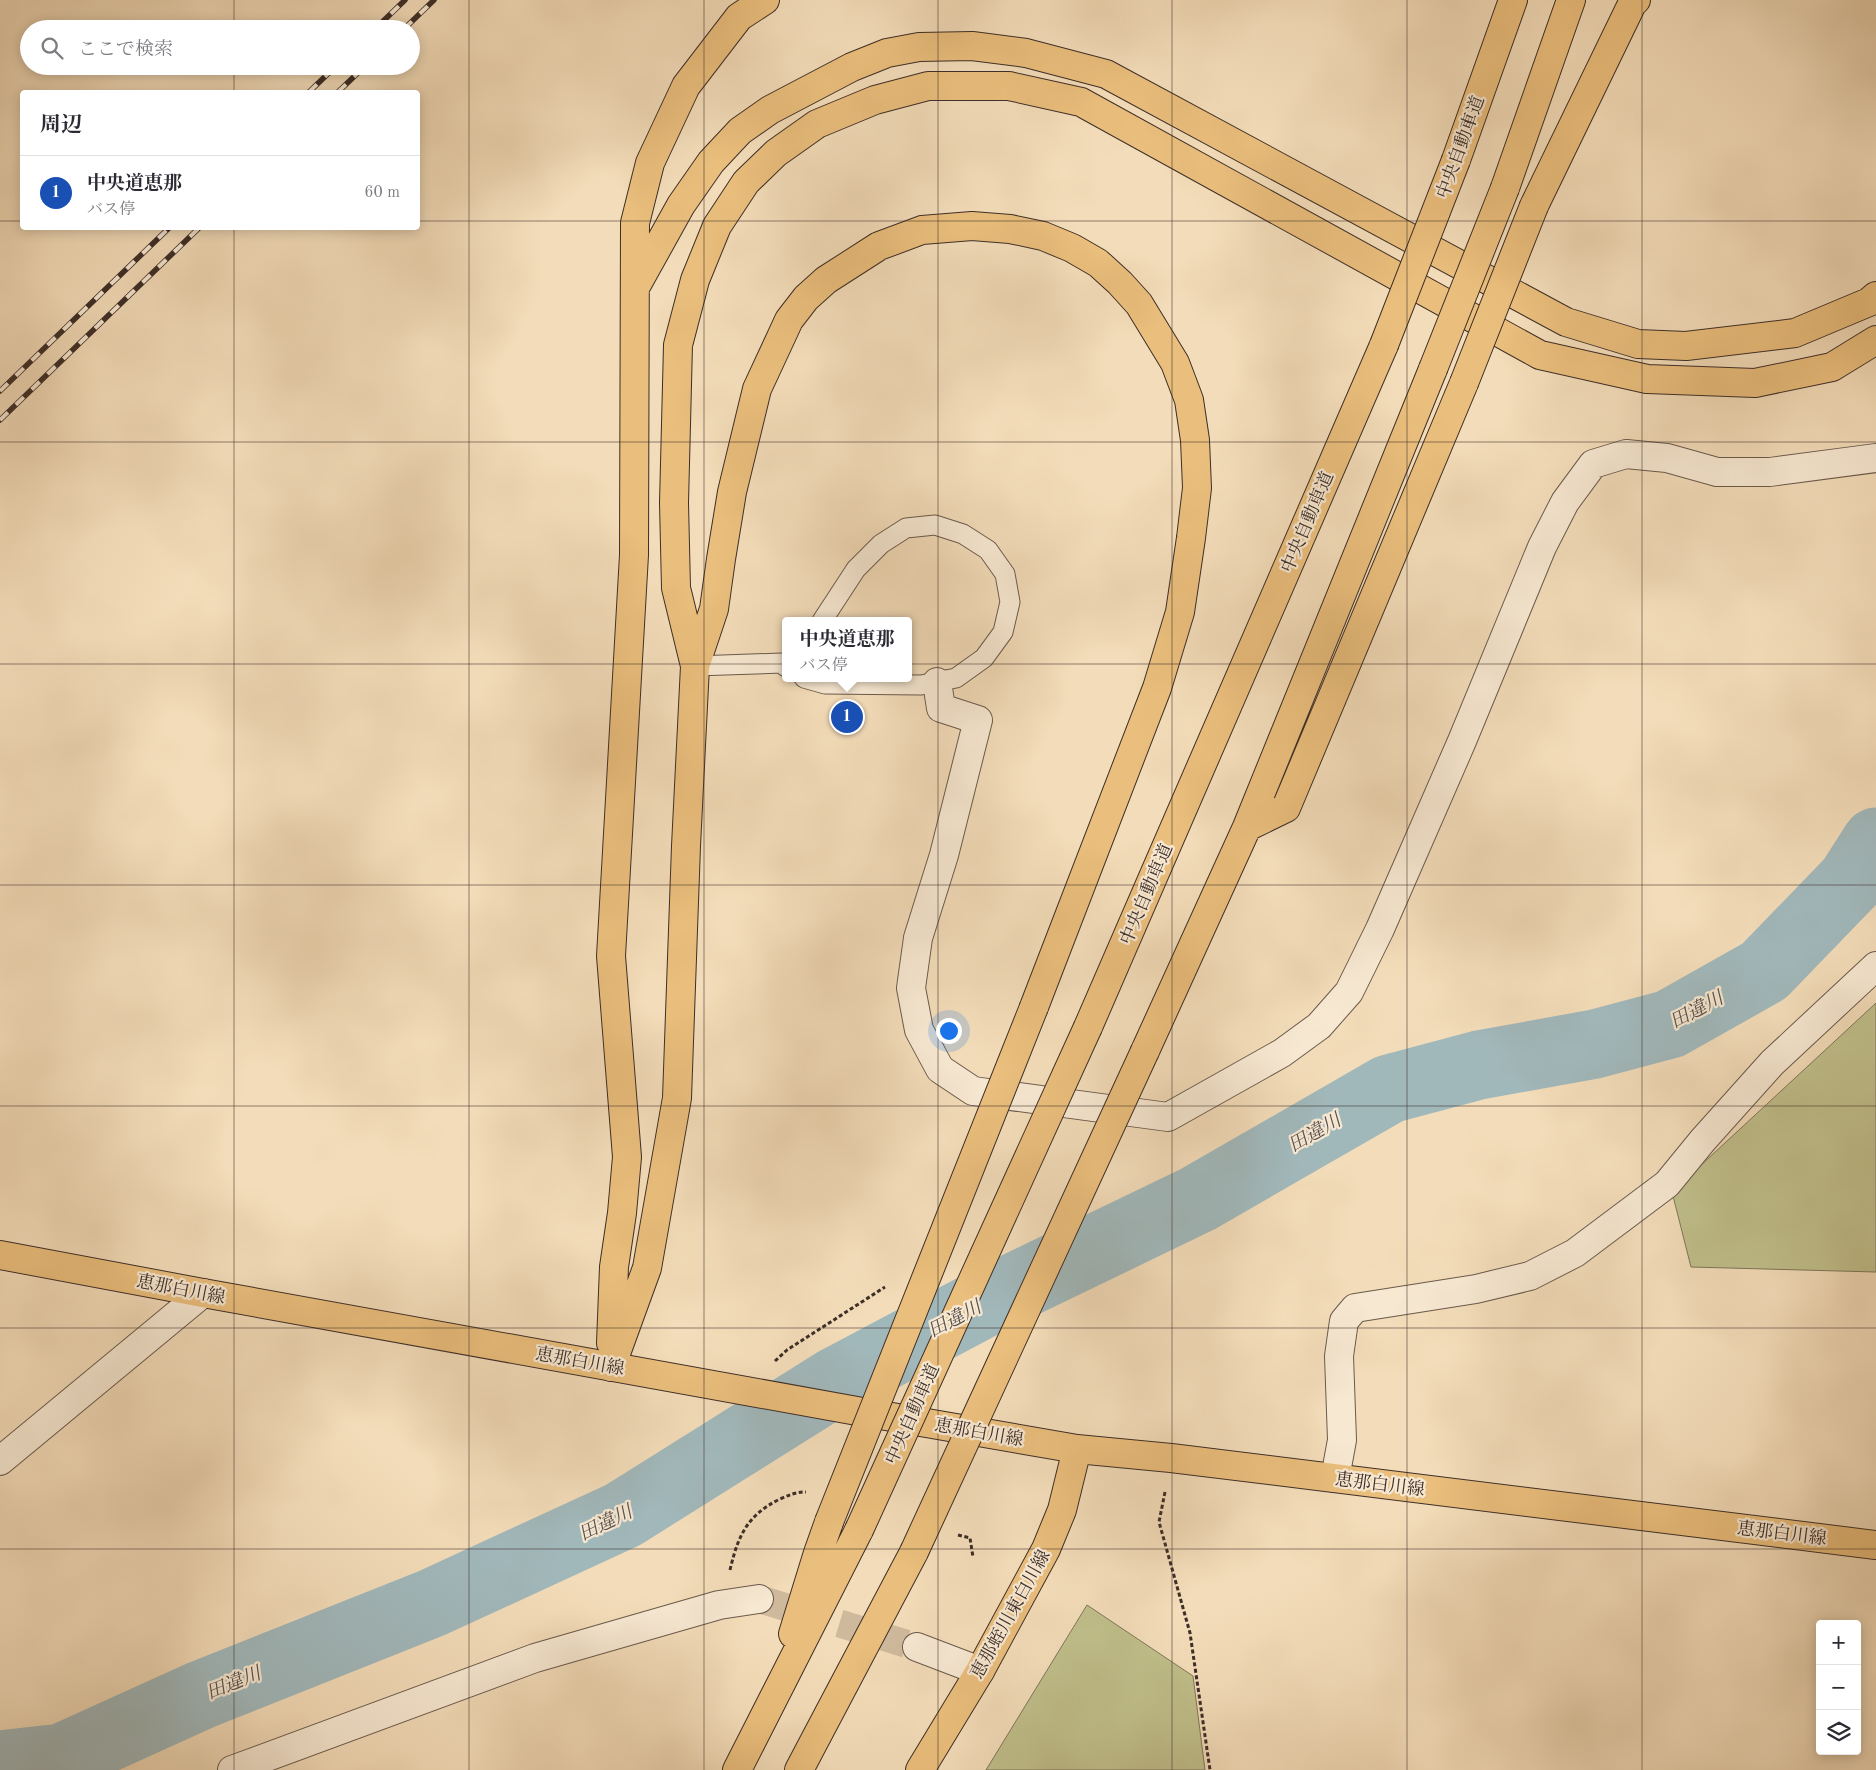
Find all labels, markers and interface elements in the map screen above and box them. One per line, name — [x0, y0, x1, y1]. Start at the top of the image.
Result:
search box — [20, 20, 420, 75]
icon: search — [38, 34, 66, 62]
text: ここで検索 — [78, 41, 173, 60]
street label: 中央自動車道 — [1432, 93, 1488, 201]
text: 周辺 — [40, 115, 82, 136]
text: 中央道恵那 — [87, 175, 182, 194]
text: 1 — [51, 185, 61, 201]
text: 60 m — [364, 185, 400, 201]
text: バス停 — [87, 202, 135, 218]
street label: 中央自動車道 — [1277, 468, 1337, 576]
popup — [782, 617, 912, 682]
text: 中央道恵那 — [799, 631, 895, 650]
text: バス停 — [799, 658, 848, 674]
pin: 1 — [831, 698, 863, 736]
street label: 中央自動車道 — [1116, 840, 1176, 948]
water label: 田違川 — [1667, 987, 1729, 1033]
your location — [936, 1018, 962, 1044]
water label: 田違川 — [1285, 1109, 1346, 1157]
street label: 恵那白川線 — [135, 1271, 227, 1307]
water label: 田違川 — [925, 1296, 987, 1342]
street label: 恵那白川線 — [534, 1343, 626, 1379]
street label: 中央自動車道 — [881, 1361, 943, 1467]
street label: 恵那白川線 — [933, 1414, 1025, 1450]
street label: 恵那白川線 — [1334, 1469, 1426, 1499]
water label: 田違川 — [575, 1501, 638, 1545]
street label: 恵那白川線 — [1736, 1518, 1828, 1548]
street label: 恵那蛭川東白川線 — [966, 1546, 1054, 1682]
map controls — [1816, 1620, 1861, 1755]
button: + — [1816, 1620, 1861, 1665]
water label: 田違川 — [203, 1662, 266, 1704]
button: − — [1816, 1665, 1861, 1710]
button: layers — [1816, 1710, 1861, 1755]

